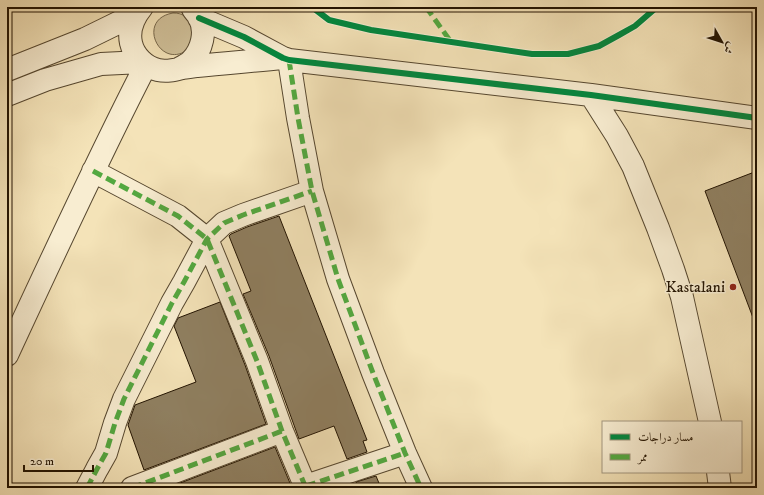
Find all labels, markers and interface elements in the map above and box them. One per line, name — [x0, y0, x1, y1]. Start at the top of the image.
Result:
north arrow — [702, 22, 742, 62]
text: ش — [720, 39, 738, 56]
place label: Kastalani — [666, 277, 725, 297]
marker: Kastalani — [728, 282, 738, 292]
legend — [602, 421, 742, 473]
text: مسار دراجات — [638, 430, 694, 445]
scale bar — [24, 447, 93, 473]
text: ممر — [636, 450, 648, 465]
text: 20 m — [30, 454, 54, 469]

